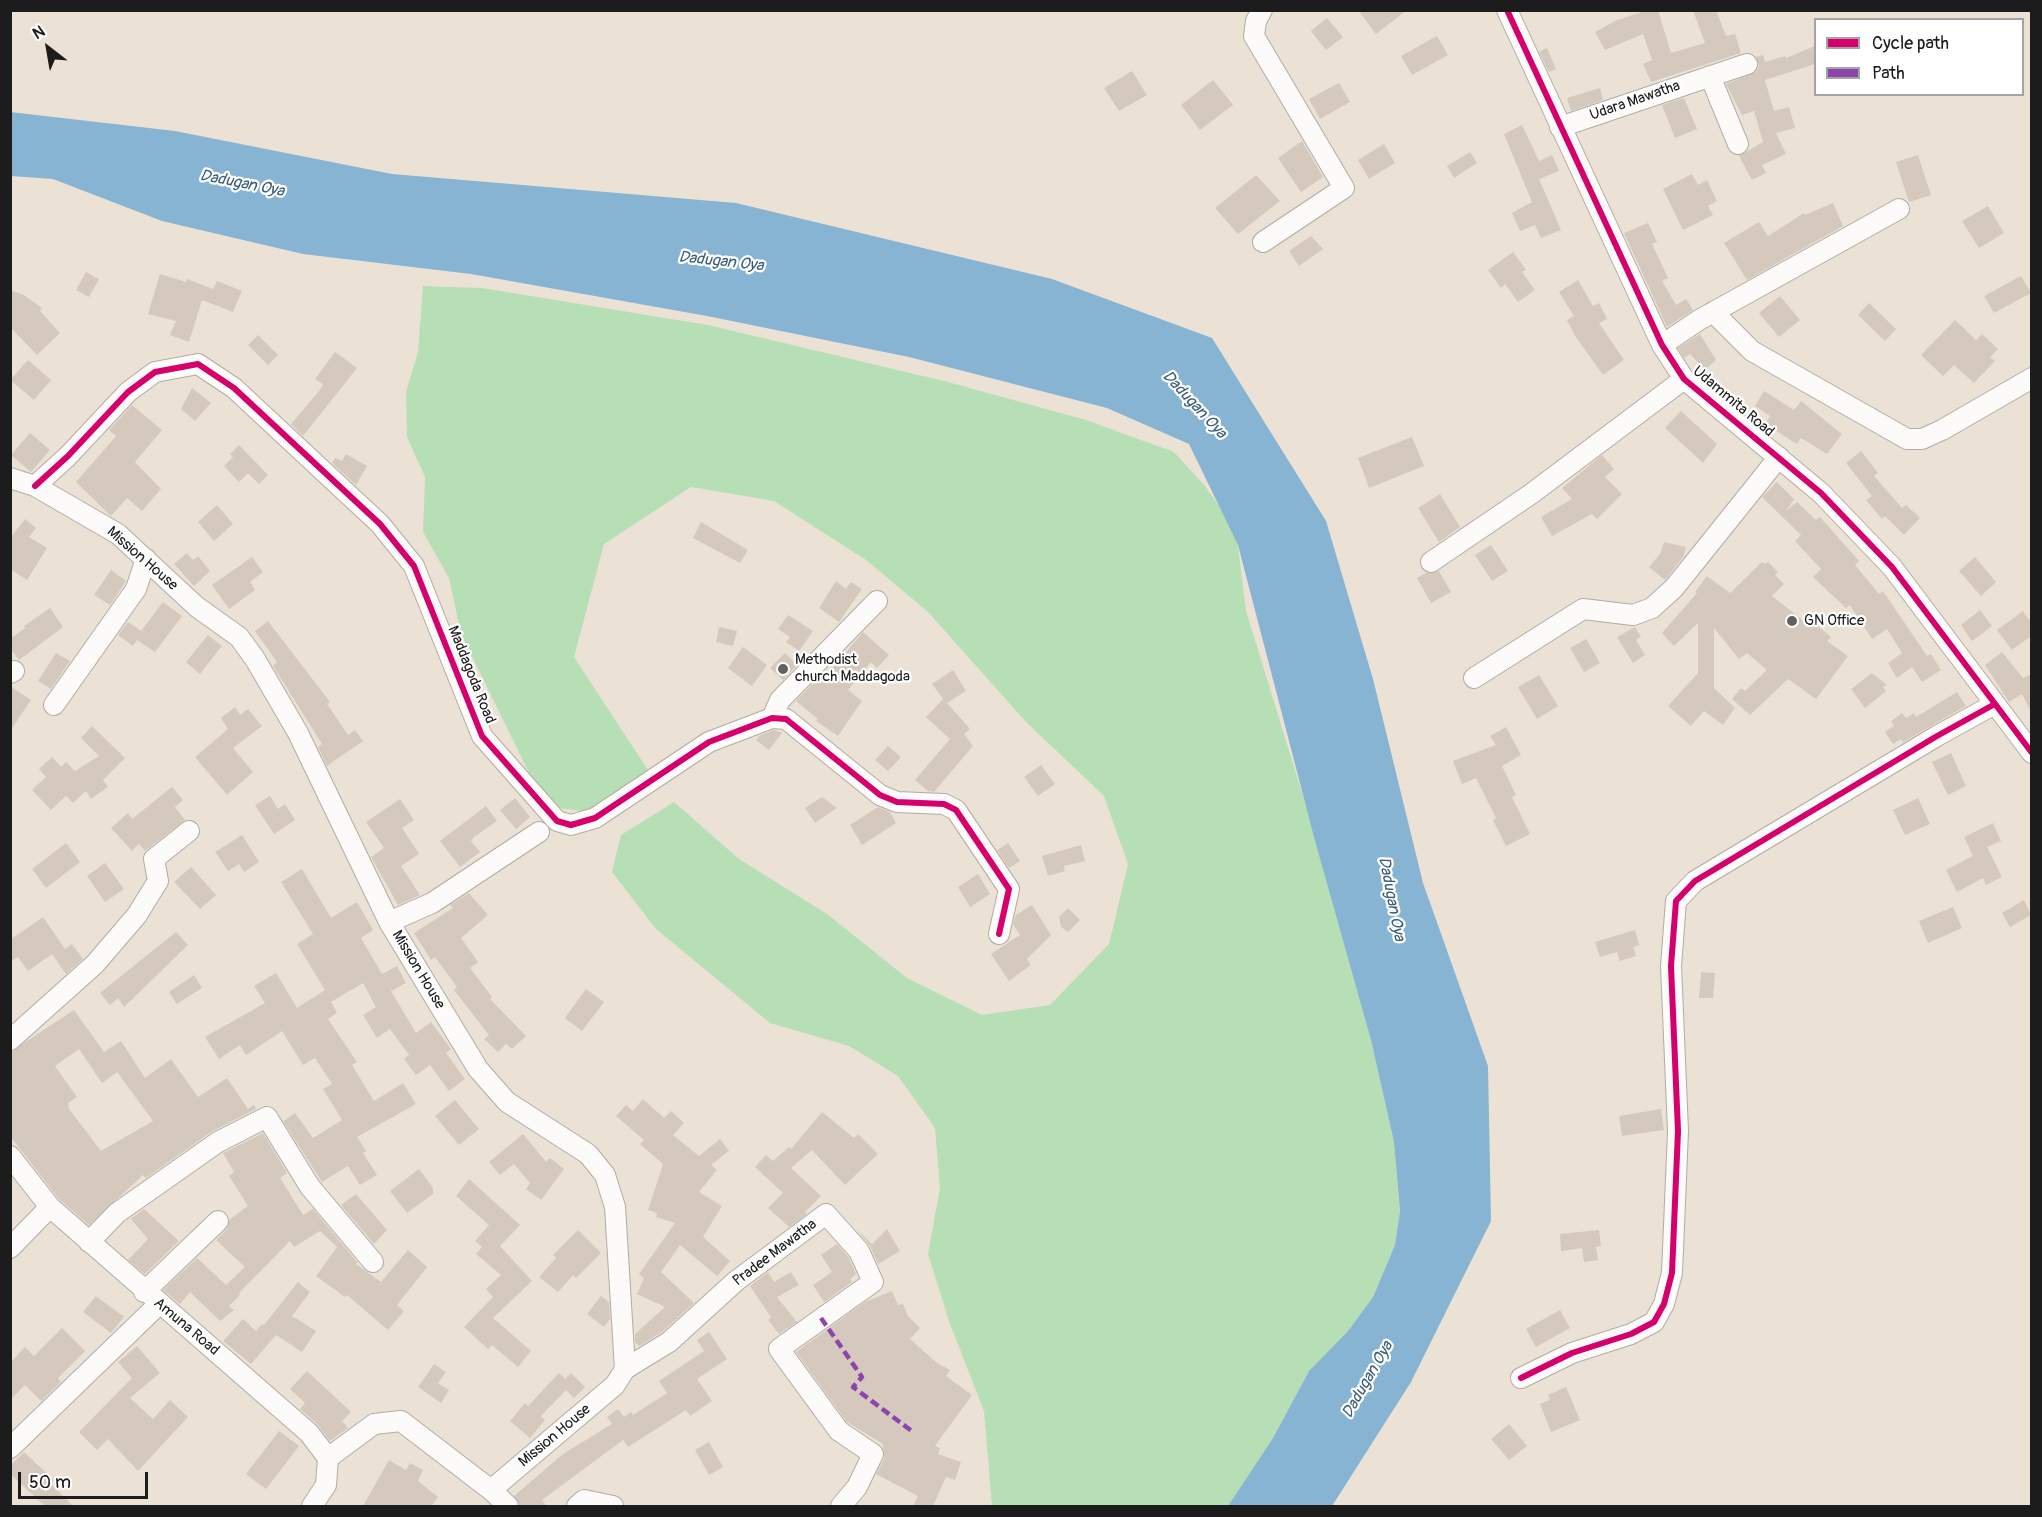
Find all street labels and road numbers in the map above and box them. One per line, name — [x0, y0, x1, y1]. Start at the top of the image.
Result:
street label: Udara Mawatha — [1587, 77, 1683, 125]
street label: Udammita Road — [1689, 363, 1777, 441]
street label: Mission House — [103, 523, 181, 595]
street label: Maddagoda Road — [443, 624, 499, 726]
street label: Mission House — [388, 927, 448, 1013]
street label: Pradee Mawatha — [730, 1216, 820, 1290]
street label: Amuna Road — [150, 1294, 222, 1360]
street label: Mission House — [515, 1401, 595, 1471]

